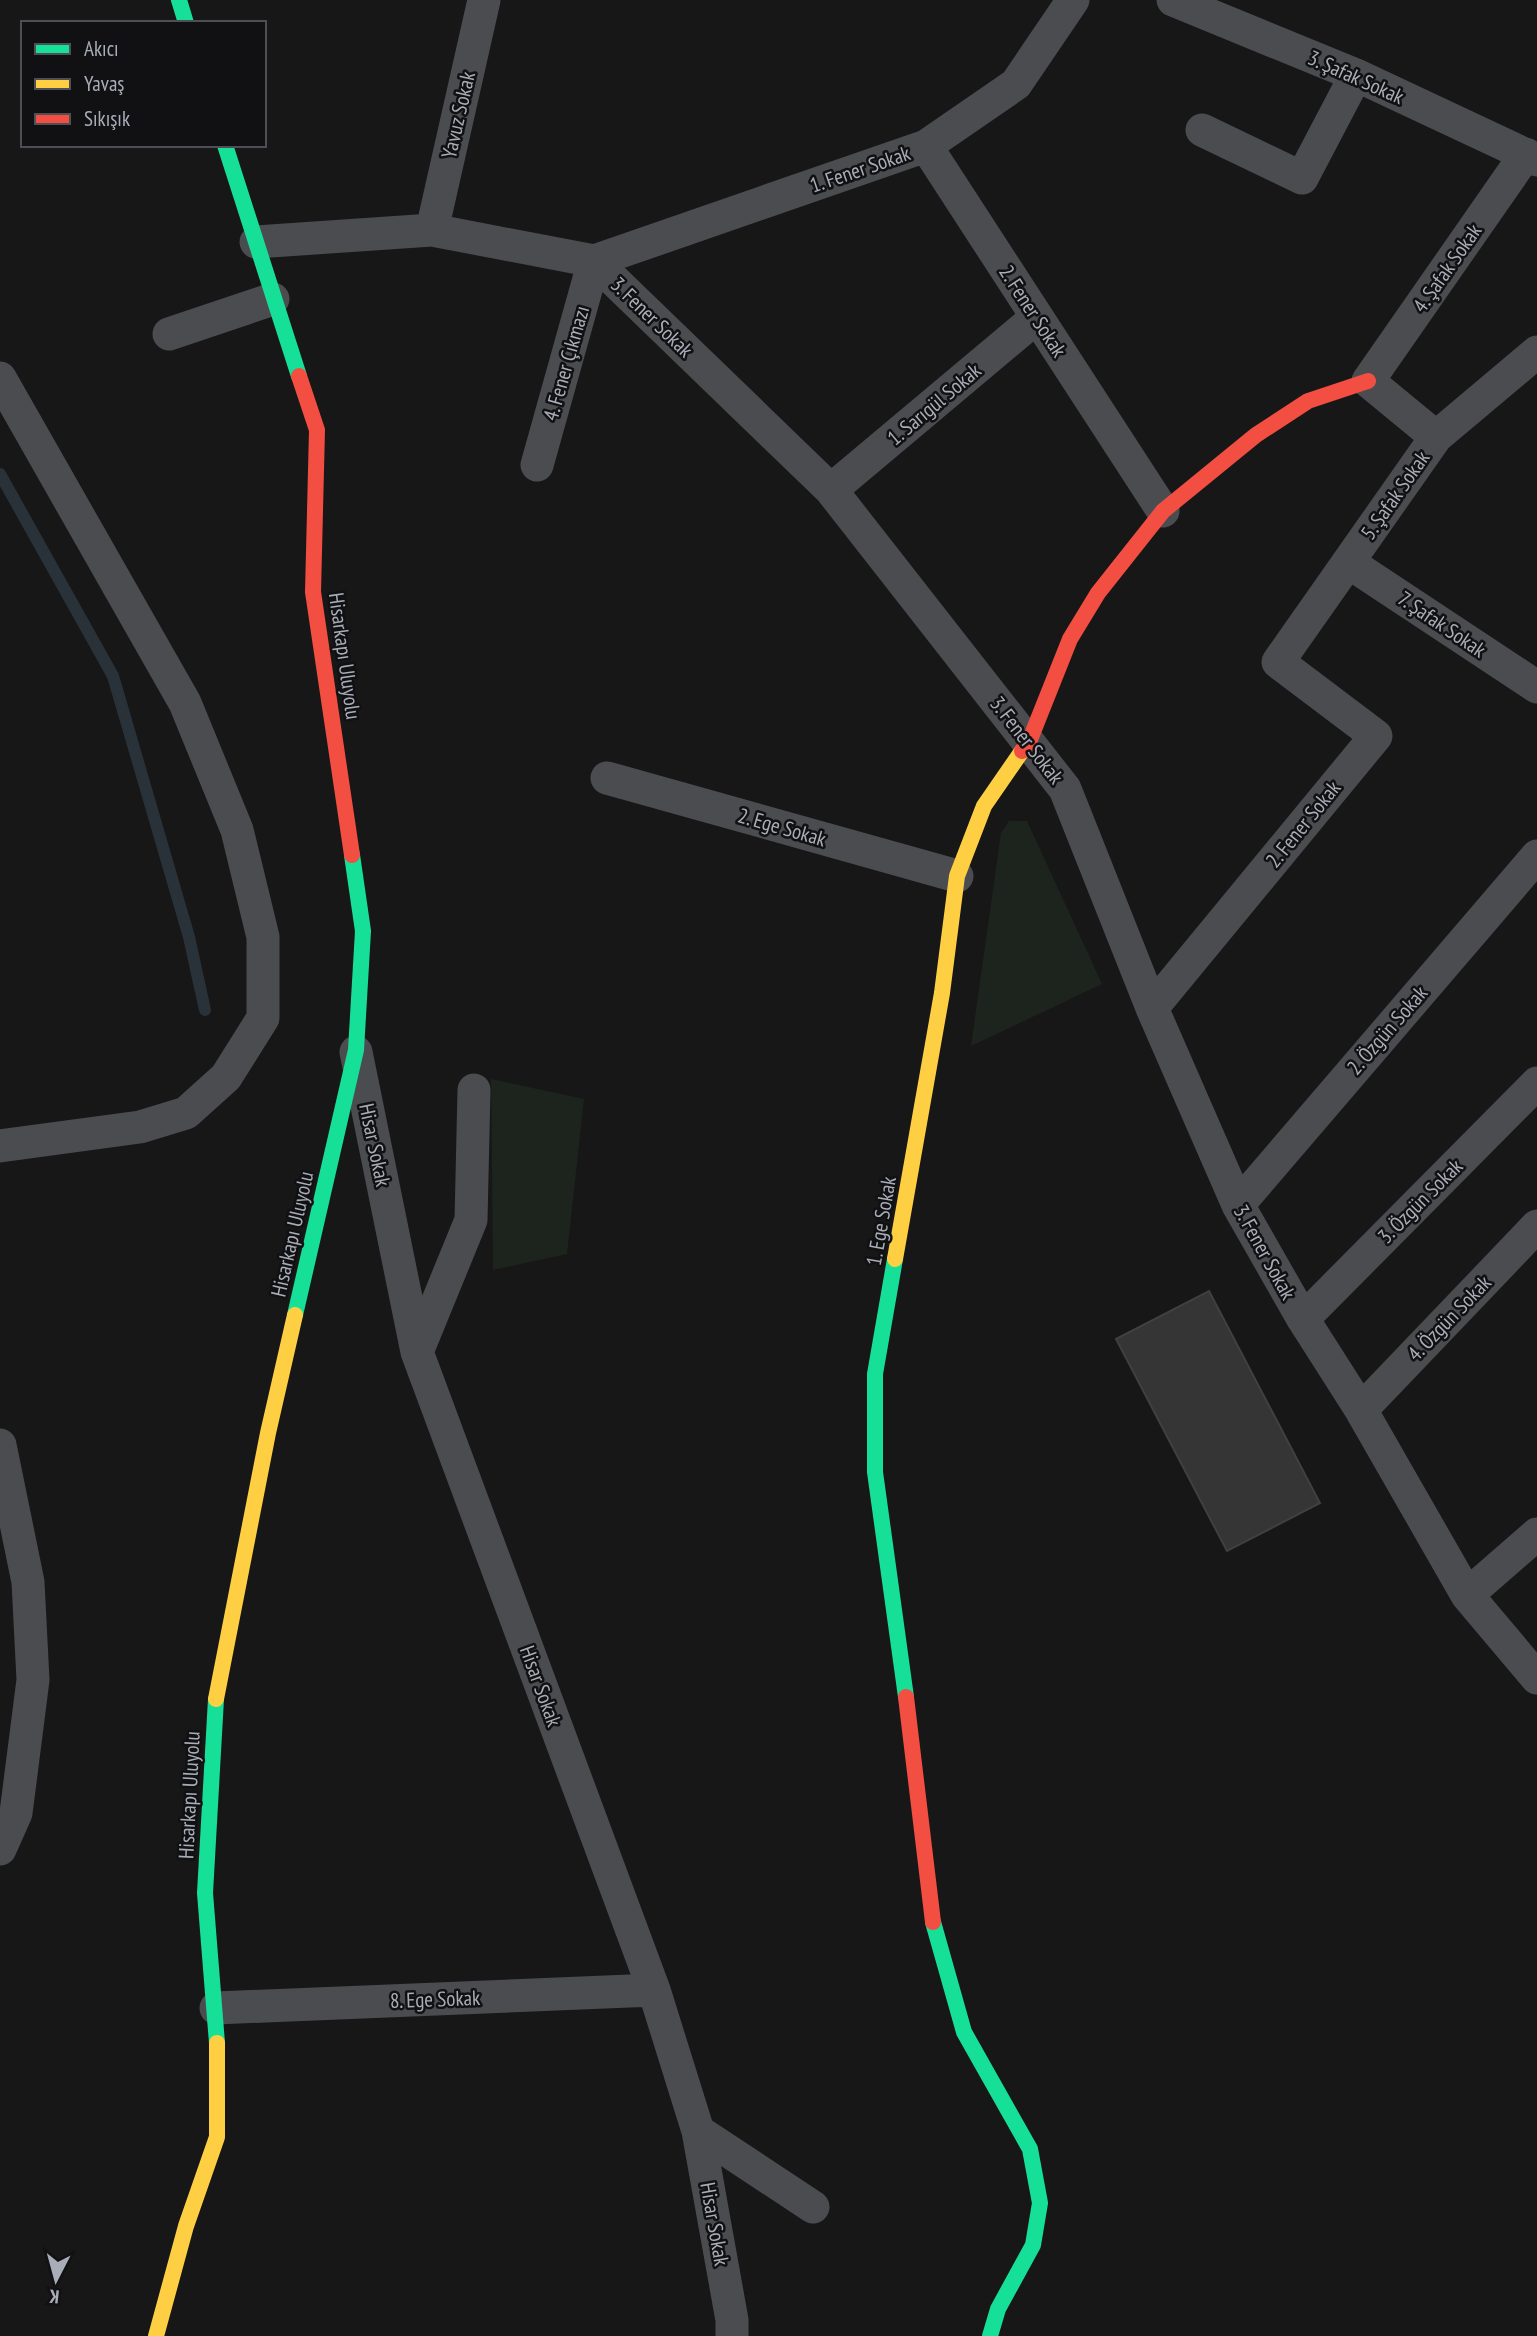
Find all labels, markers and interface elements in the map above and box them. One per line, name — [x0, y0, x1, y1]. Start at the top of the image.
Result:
legend — [21, 21, 266, 147]
text: Akıcı — [84, 35, 119, 62]
street label: 3. Şafak Sokak — [1304, 44, 1408, 110]
street label: Yavuz Sokak — [435, 69, 481, 161]
text: Yavaş — [84, 70, 124, 97]
text: Sıkışık — [84, 105, 130, 132]
street label: 1. Fener Sokak — [806, 139, 914, 199]
street label: 4. Şafak Sokak — [1407, 218, 1487, 318]
street label: 2. Fener Sokak — [993, 260, 1073, 362]
street label: 3. Fener Sokak — [605, 271, 699, 363]
street label: 4. Fener Çıkmazı — [537, 302, 595, 424]
street label: 1. Sarıgül Sokak — [882, 357, 986, 451]
street label: 5. Şafak Sokak — [1355, 445, 1435, 545]
street label: 7. Şafak Sokak — [1393, 585, 1491, 663]
street label: Hisarkapı Uluyolu — [323, 591, 367, 721]
street label: 3. Fener Sokak — [984, 691, 1070, 789]
street label: 2. Fener Sokak — [1260, 775, 1346, 873]
street label: 2. Ege Sokak — [735, 802, 829, 852]
street label: 2. Özgün Sokak — [1341, 980, 1433, 1080]
street label: Hisar Sokak — [353, 1101, 397, 1189]
street label: 3. Özgün Sokak — [1372, 1153, 1468, 1249]
street label: Hisarkapı Uluyolu — [264, 1169, 320, 1299]
street label: 1. Ege Sokak — [860, 1174, 902, 1268]
street label: 3. Fener Sokak — [1228, 1200, 1302, 1304]
street label: 4. Özgün Sokak — [1401, 1269, 1497, 1367]
street label: Hisar Sokak — [514, 1642, 568, 1730]
street label: Hisarkapı Uluyolu — [172, 1731, 206, 1859]
street label: 8. Ege Sokak — [389, 1984, 481, 2014]
street label: Hisar Sokak — [694, 2180, 736, 2268]
north arrow — [21, 2245, 91, 2315]
text: K — [48, 2284, 60, 2309]

